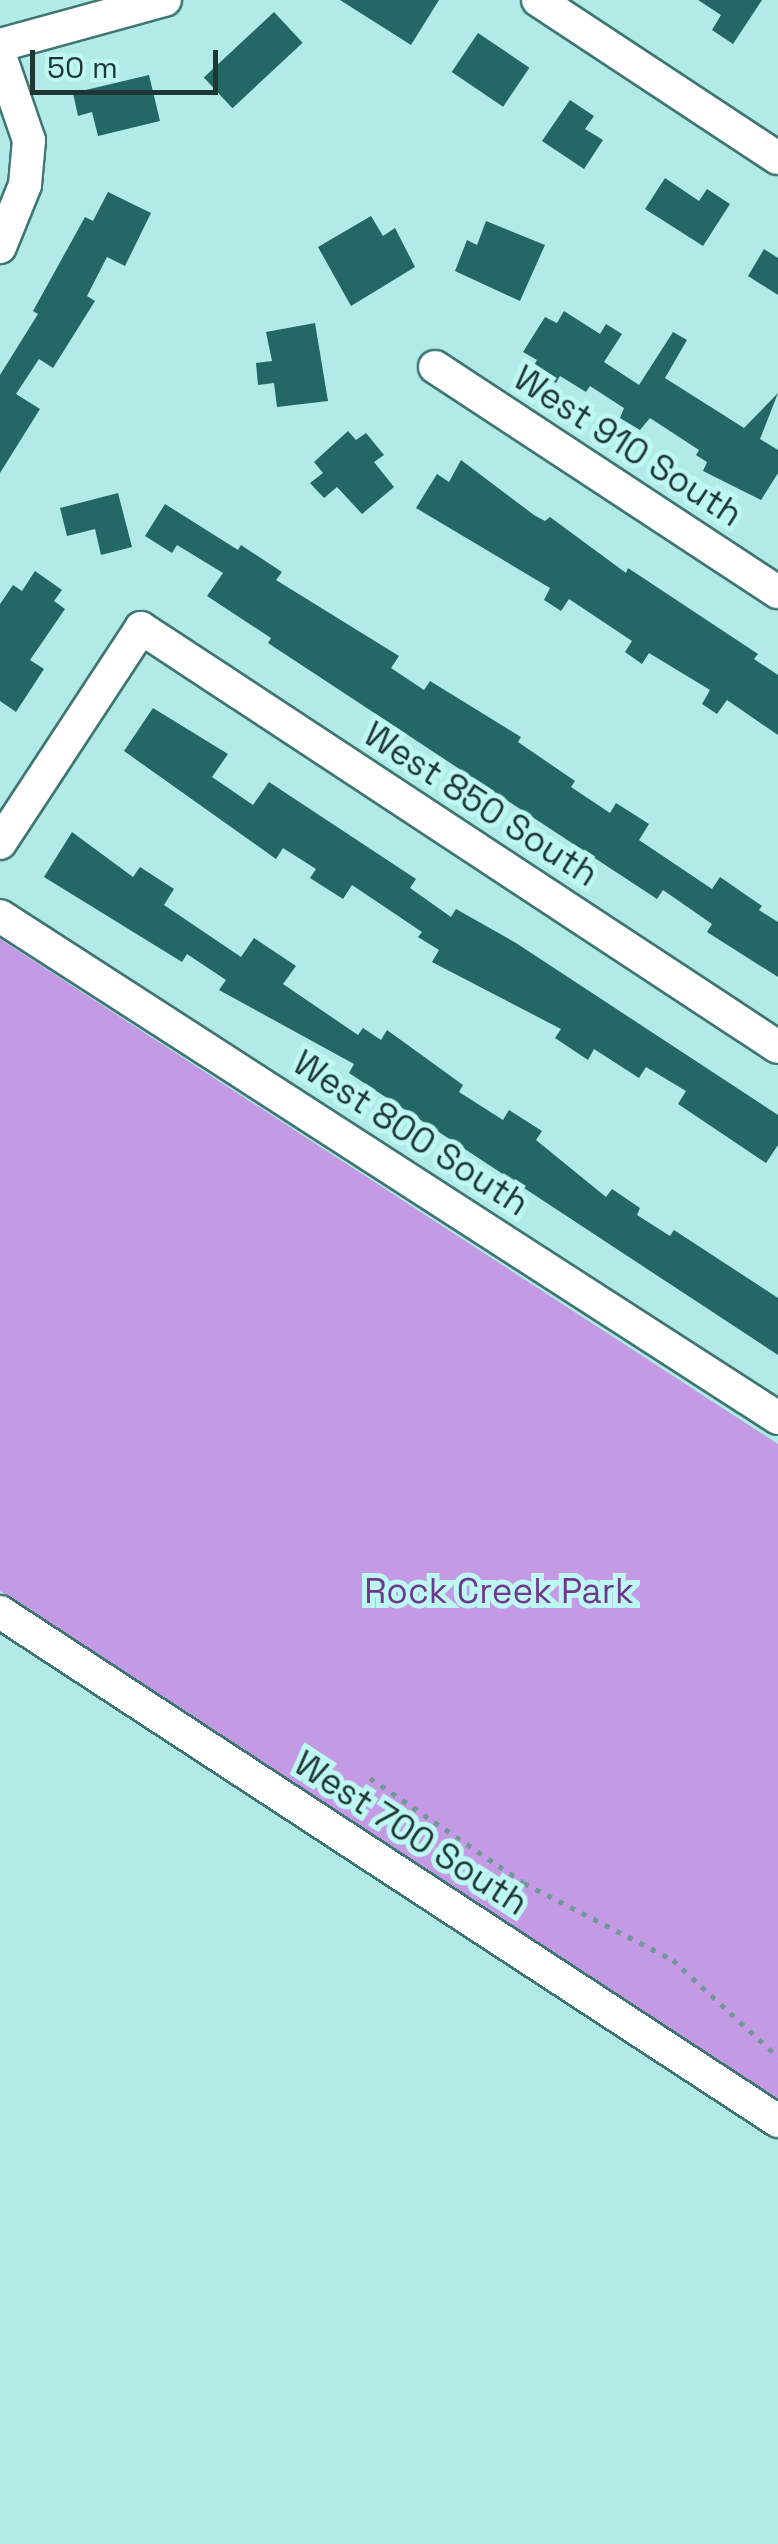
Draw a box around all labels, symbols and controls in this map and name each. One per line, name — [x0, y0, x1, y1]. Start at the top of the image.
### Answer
scale bar — [35, 30, 222, 92]
text: 50 m — [47, 48, 118, 87]
street label: West 910 South — [506, 357, 750, 535]
street label: West 850 South — [356, 713, 606, 895]
street label: West 800 South — [286, 1041, 536, 1225]
park label: Rock Creek Park — [364, 1570, 634, 1612]
street label: West 700 South — [287, 1742, 535, 1924]

